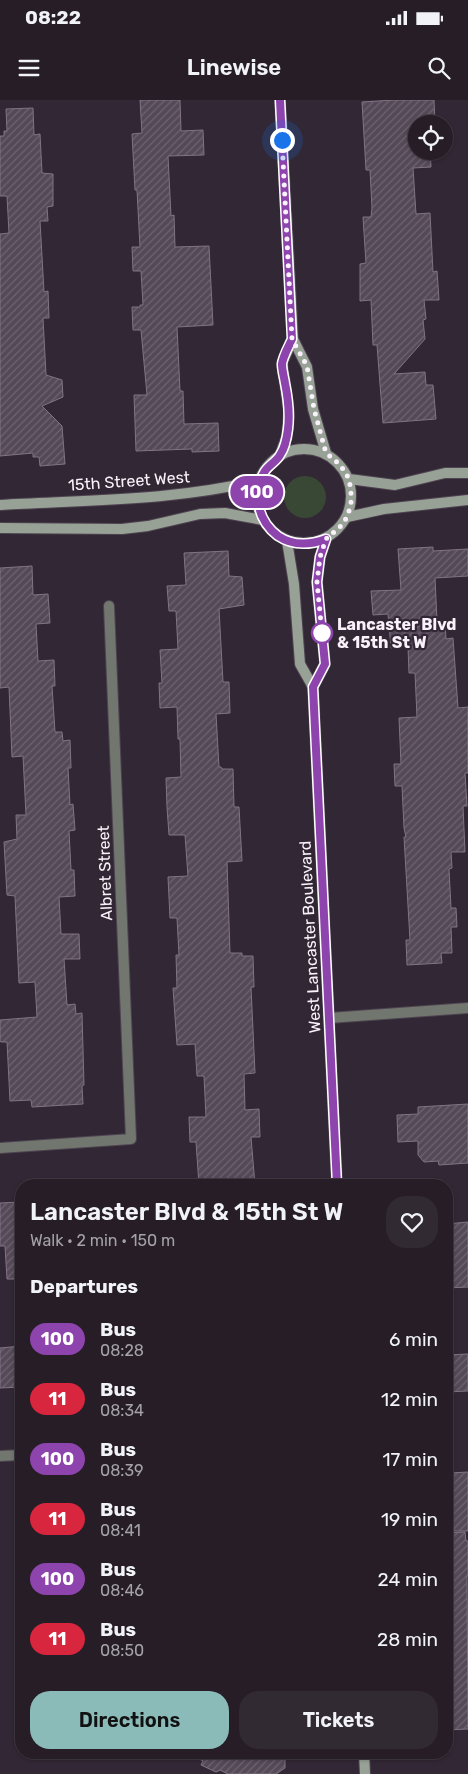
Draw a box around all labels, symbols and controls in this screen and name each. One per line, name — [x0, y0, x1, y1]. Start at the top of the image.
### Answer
text: 08:22 — [25, 6, 81, 29]
icon: menu — [15, 54, 43, 82]
text: Linewise — [187, 54, 281, 81]
icon: search — [425, 54, 453, 82]
map controls — [408, 115, 453, 160]
button: locate — [408, 115, 453, 160]
your location — [270, 128, 295, 153]
street label: 15th Street West — [67, 467, 191, 495]
line badge: 100 — [228, 476, 286, 508]
text: 100 — [240, 481, 274, 503]
place label: Lancaster Blvd & 15th St W — [337, 615, 456, 652]
marker: Lancaster Blvd & 15th St W — [311, 622, 333, 644]
street label: Albret Street — [94, 825, 116, 921]
street label: West Lancaster Boulevard — [295, 840, 325, 1034]
button: heart — [386, 1196, 438, 1248]
text: Lancaster Blvd & 15th St W — [30, 1198, 343, 1226]
text: Walk · 2 min · 150 m — [30, 1231, 175, 1250]
text: Departures — [30, 1275, 138, 1298]
text: Bus — [100, 1318, 136, 1341]
text: 100 — [41, 1328, 74, 1350]
text: 6 min — [389, 1328, 438, 1351]
text: 08:28 — [100, 1341, 144, 1360]
text: Bus — [100, 1378, 136, 1401]
text: 11 — [49, 1388, 66, 1410]
text: 12 min — [381, 1388, 438, 1411]
text: 08:34 — [100, 1401, 144, 1420]
text: Bus — [100, 1438, 136, 1461]
text: 100 — [41, 1448, 74, 1470]
text: 17 min — [382, 1448, 438, 1471]
text: 08:39 — [100, 1461, 144, 1480]
text: Bus — [100, 1498, 136, 1521]
text: 11 — [49, 1508, 66, 1530]
text: 19 min — [381, 1508, 438, 1531]
text: 08:41 — [100, 1521, 141, 1540]
text: Bus — [100, 1558, 136, 1581]
text: 100 — [41, 1568, 74, 1590]
text: 24 min — [378, 1568, 438, 1591]
text: 08:46 — [100, 1581, 144, 1600]
text: Bus — [100, 1618, 136, 1641]
text: 11 — [49, 1628, 66, 1650]
text: 28 min — [377, 1628, 438, 1651]
text: 08:50 — [100, 1641, 144, 1660]
button: Directions — [30, 1691, 229, 1749]
button: Tickets — [239, 1691, 438, 1749]

